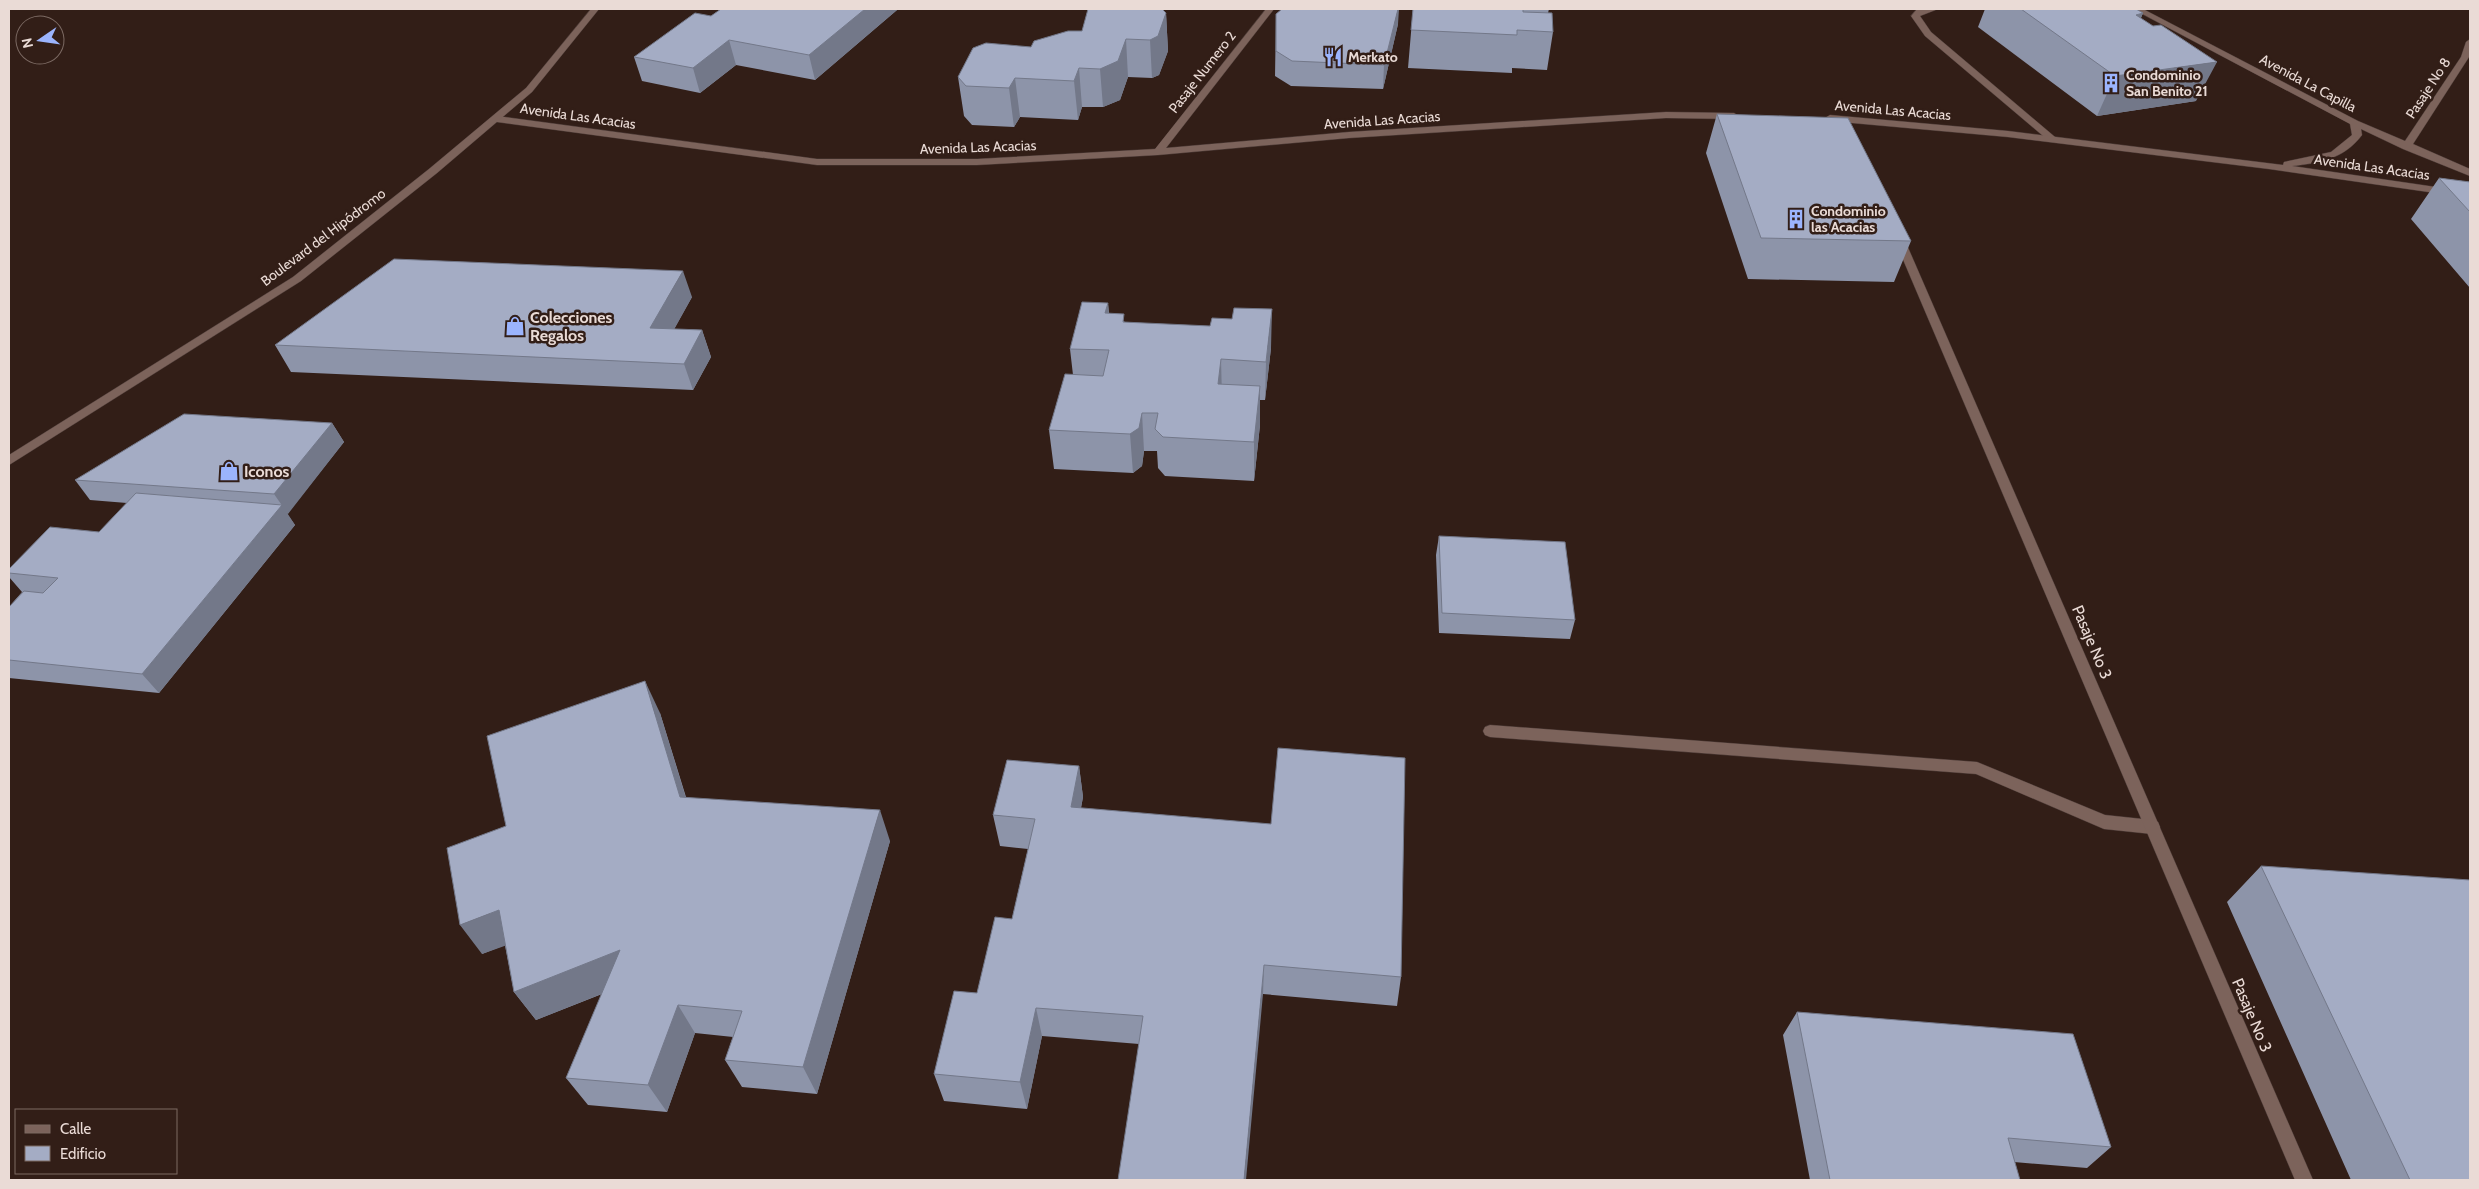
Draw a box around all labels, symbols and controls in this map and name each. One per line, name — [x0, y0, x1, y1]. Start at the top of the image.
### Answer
north arrow — [15, 15, 65, 65]
street label: Pasaje Numero 2 — [1164, 27, 1240, 117]
text: N — [17, 36, 37, 50]
restaurant icon: Merkato — [1322, 46, 1344, 68]
place label: Merkato — [1348, 48, 1398, 66]
street label: Avenida La Capilla — [2257, 50, 2360, 116]
street label: Pasaje No 8 — [2402, 54, 2454, 122]
place label: Condominio San Benito 21 — [2126, 66, 2208, 100]
building icon: Condominio San Benito 21 — [2100, 72, 2122, 94]
street label: Avenida Las Acacias — [1834, 96, 1952, 124]
street label: Avenida Las Acacias — [519, 99, 637, 133]
street label: Avenida Las Acacias — [1323, 107, 1441, 133]
street label: Avenida Las Acacias — [919, 136, 1037, 158]
street label: Avenida Las Acacias — [2313, 150, 2431, 184]
street label: Boulevard del Hipódromo — [257, 184, 389, 290]
place label: Condominio las Acacias — [1811, 202, 1886, 236]
building icon: Condominio las Acacias — [1785, 208, 1807, 230]
place label: Colecciones Regalos — [530, 308, 613, 345]
shop icon: Colecciones Regalos — [504, 315, 526, 337]
shop icon: Iconos — [218, 460, 240, 482]
place label: Iconos — [244, 462, 290, 481]
street label: Pasaje No 3 — [2068, 602, 2116, 682]
street label: Pasaje No 3 — [2228, 975, 2276, 1055]
legend — [15, 1109, 178, 1174]
text: Calle — [60, 1120, 91, 1138]
text: Edificio — [60, 1145, 106, 1163]

